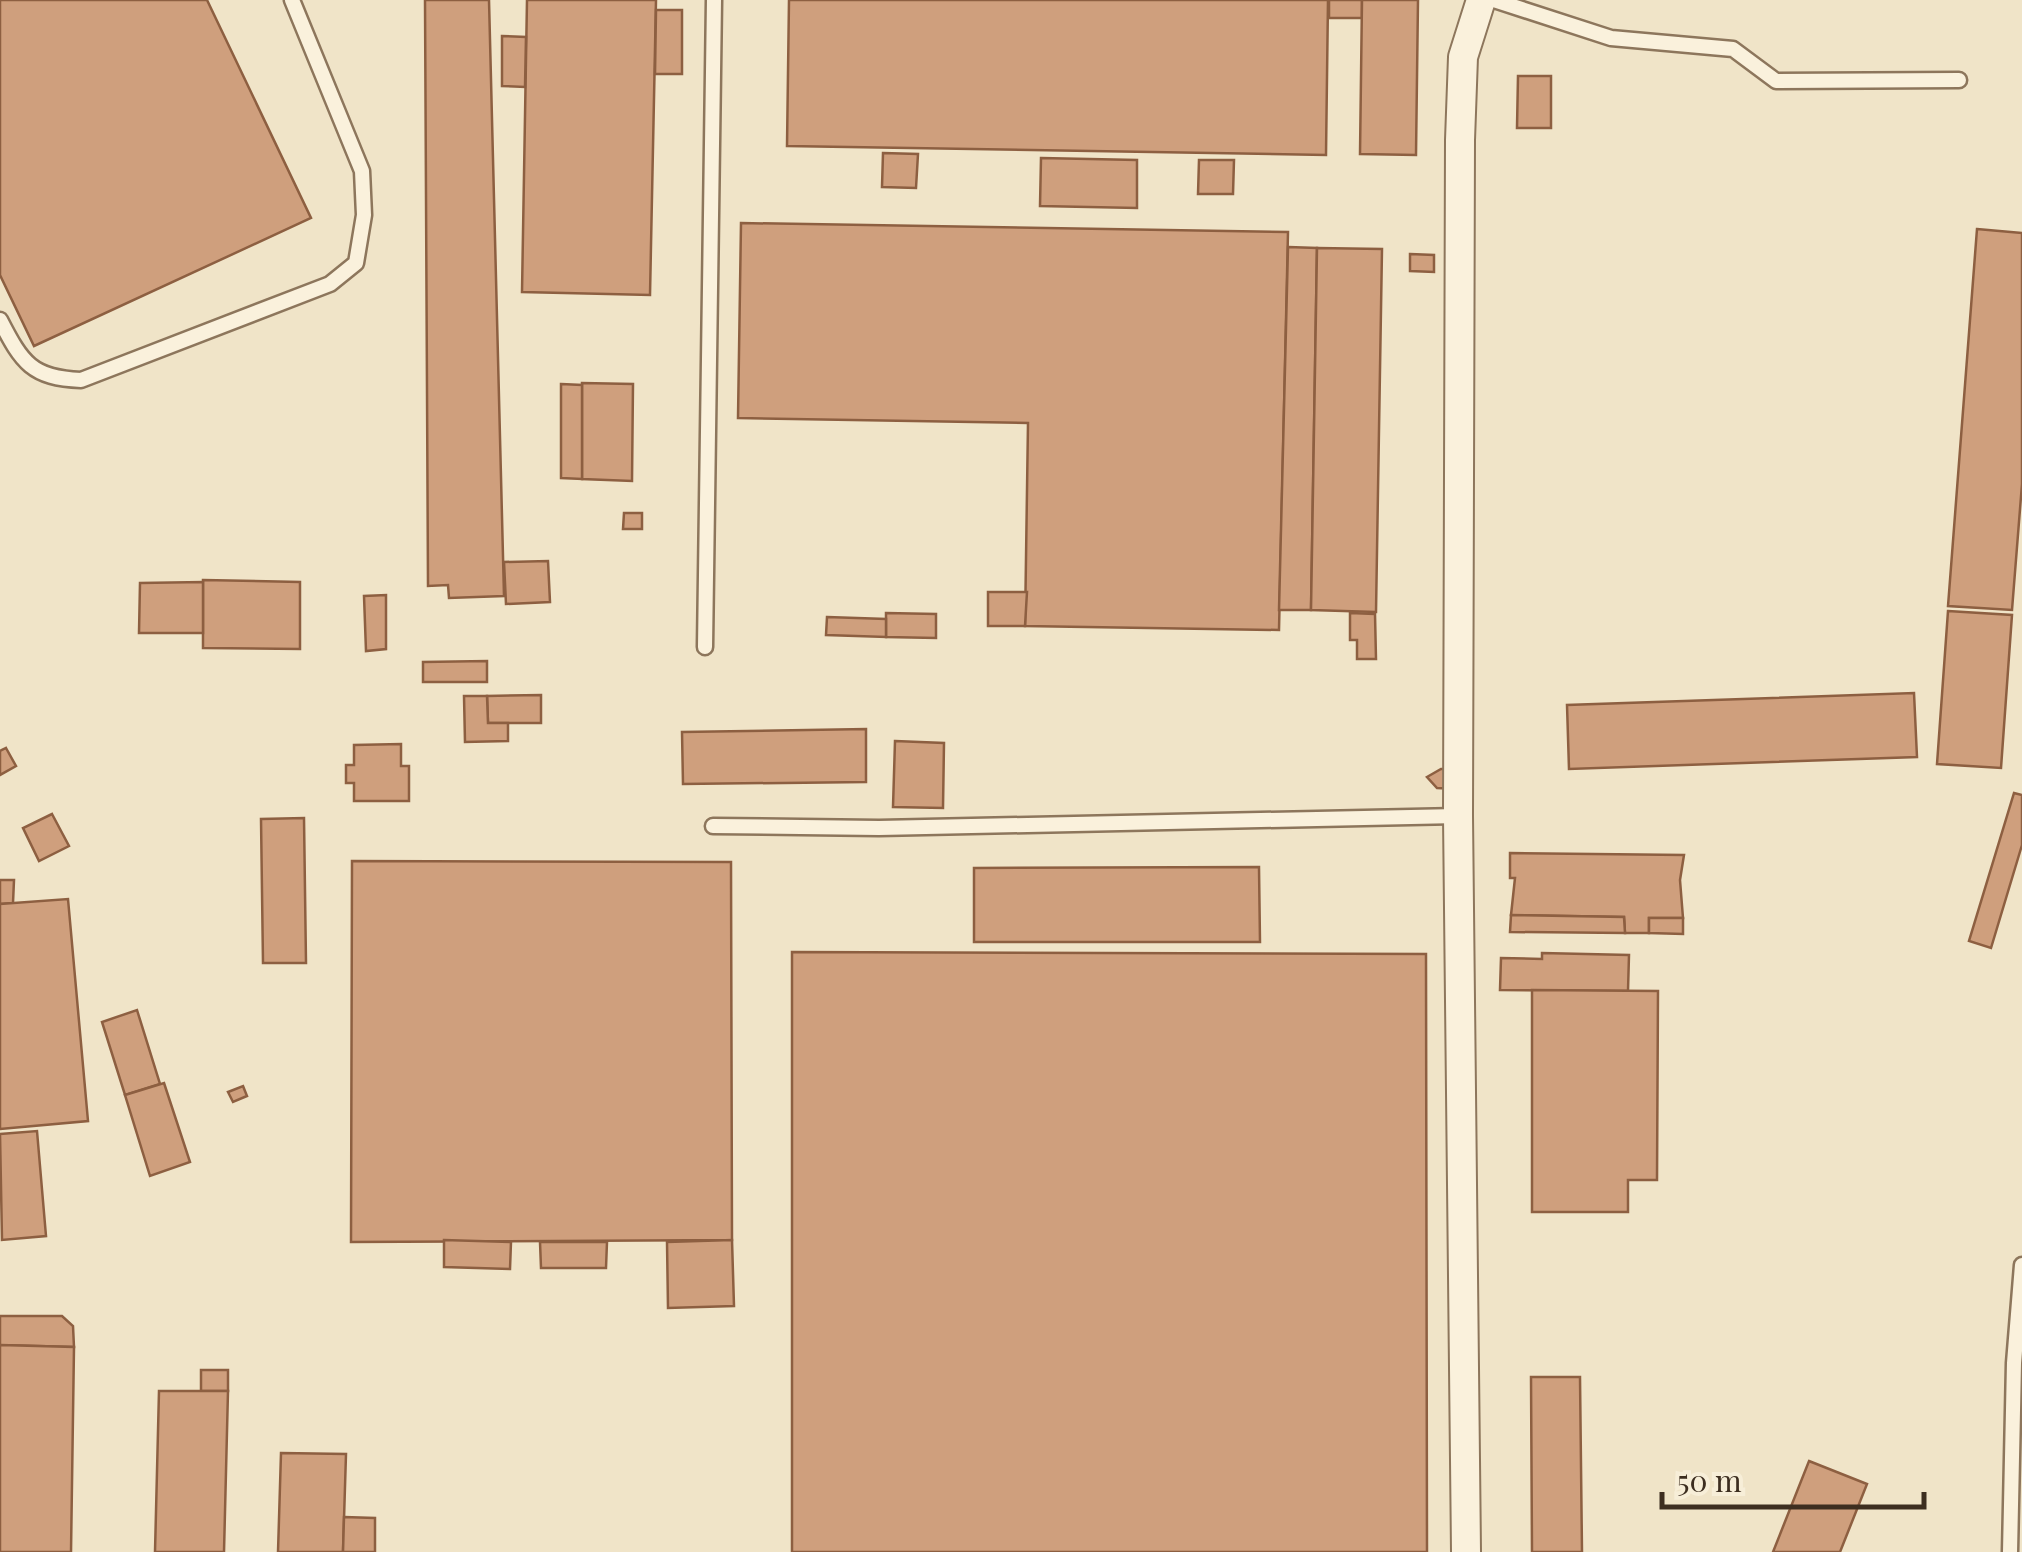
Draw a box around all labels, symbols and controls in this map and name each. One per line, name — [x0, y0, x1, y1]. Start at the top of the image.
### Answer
scale bar — [1662, 1447, 1924, 1509]
text: 50 m — [1677, 1460, 1742, 1500]

